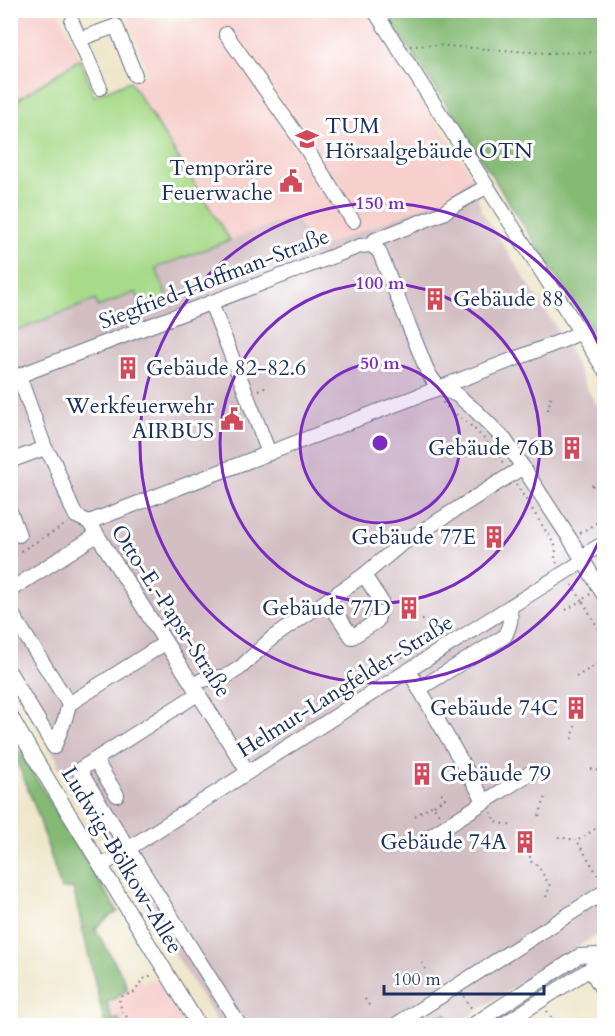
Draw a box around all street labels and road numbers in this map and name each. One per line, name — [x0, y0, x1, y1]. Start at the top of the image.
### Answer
street label: Siegfried-Hoffman-Straße — [95, 221, 333, 337]
street label: Otto-E.-Papst-Straße — [104, 519, 238, 703]
street label: Helmut-Langfelder-Straße — [231, 607, 459, 765]
street label: Ludwig-Bölkow-Allee — [54, 761, 190, 959]

